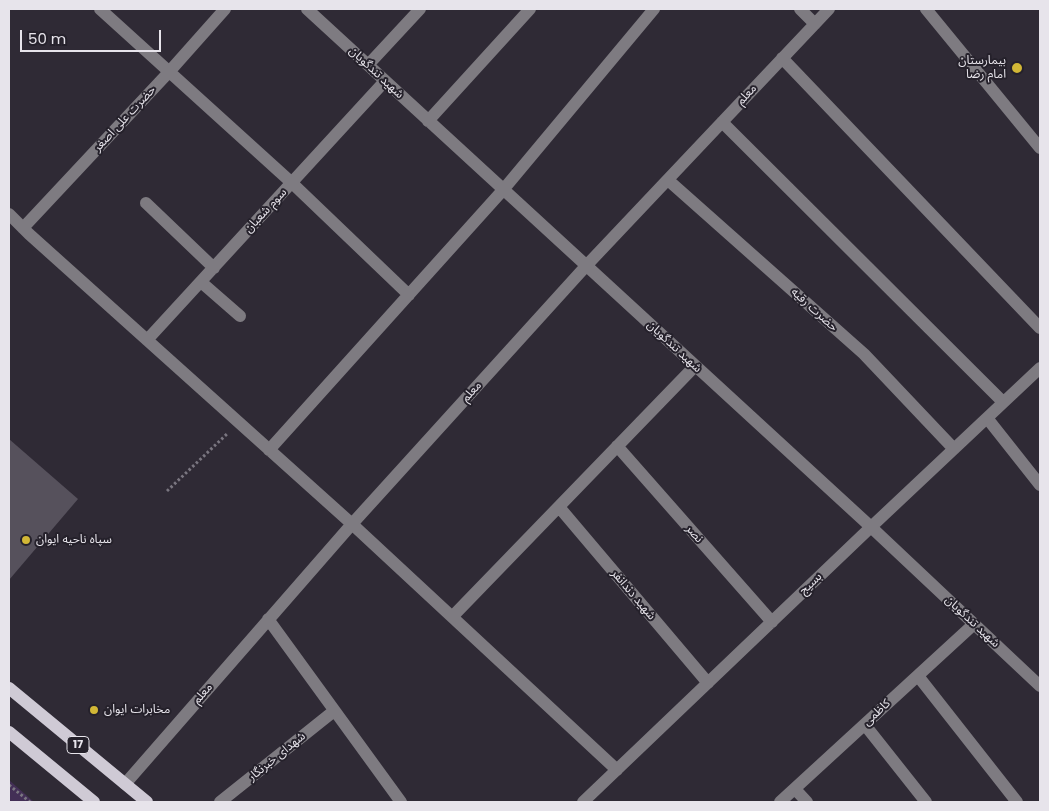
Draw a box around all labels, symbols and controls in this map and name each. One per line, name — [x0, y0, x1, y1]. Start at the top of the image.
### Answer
scale bar — [22, 20, 164, 52]
text: 50 m — [28, 28, 66, 49]
street label: شهید تندگویان — [346, 44, 406, 102]
place label: بیمارستان امام رضا — [958, 54, 1006, 82]
marker: بیمارستان امام رضا — [1010, 61, 1024, 75]
street label: معلم — [734, 82, 760, 108]
street label: حضرت علی اصغر — [91, 83, 159, 155]
street label: سوم شعبان — [242, 186, 290, 236]
street label: حضرت رقیه — [788, 285, 840, 335]
street label: شهید تندگویان — [644, 318, 704, 376]
street label: معلم — [459, 379, 485, 405]
street label: نصر — [682, 522, 706, 546]
place label: سپاه ناحیه ایوان — [36, 533, 112, 547]
marker: سپاه ناحیه ایوان — [20, 534, 32, 546]
street label: شهید دندانفر — [608, 567, 658, 623]
street label: بسیج — [797, 570, 825, 598]
street label: شهید تندگویان — [942, 593, 1002, 651]
street label: معلم — [190, 681, 216, 707]
street label: کاظمی — [860, 697, 894, 729]
place label: مخابرات ایوان — [104, 703, 170, 717]
marker: مخابرات ایوان — [88, 704, 100, 716]
street label: شهدای خبرنگار — [245, 729, 309, 785]
road number: 17 — [67, 736, 89, 754]

